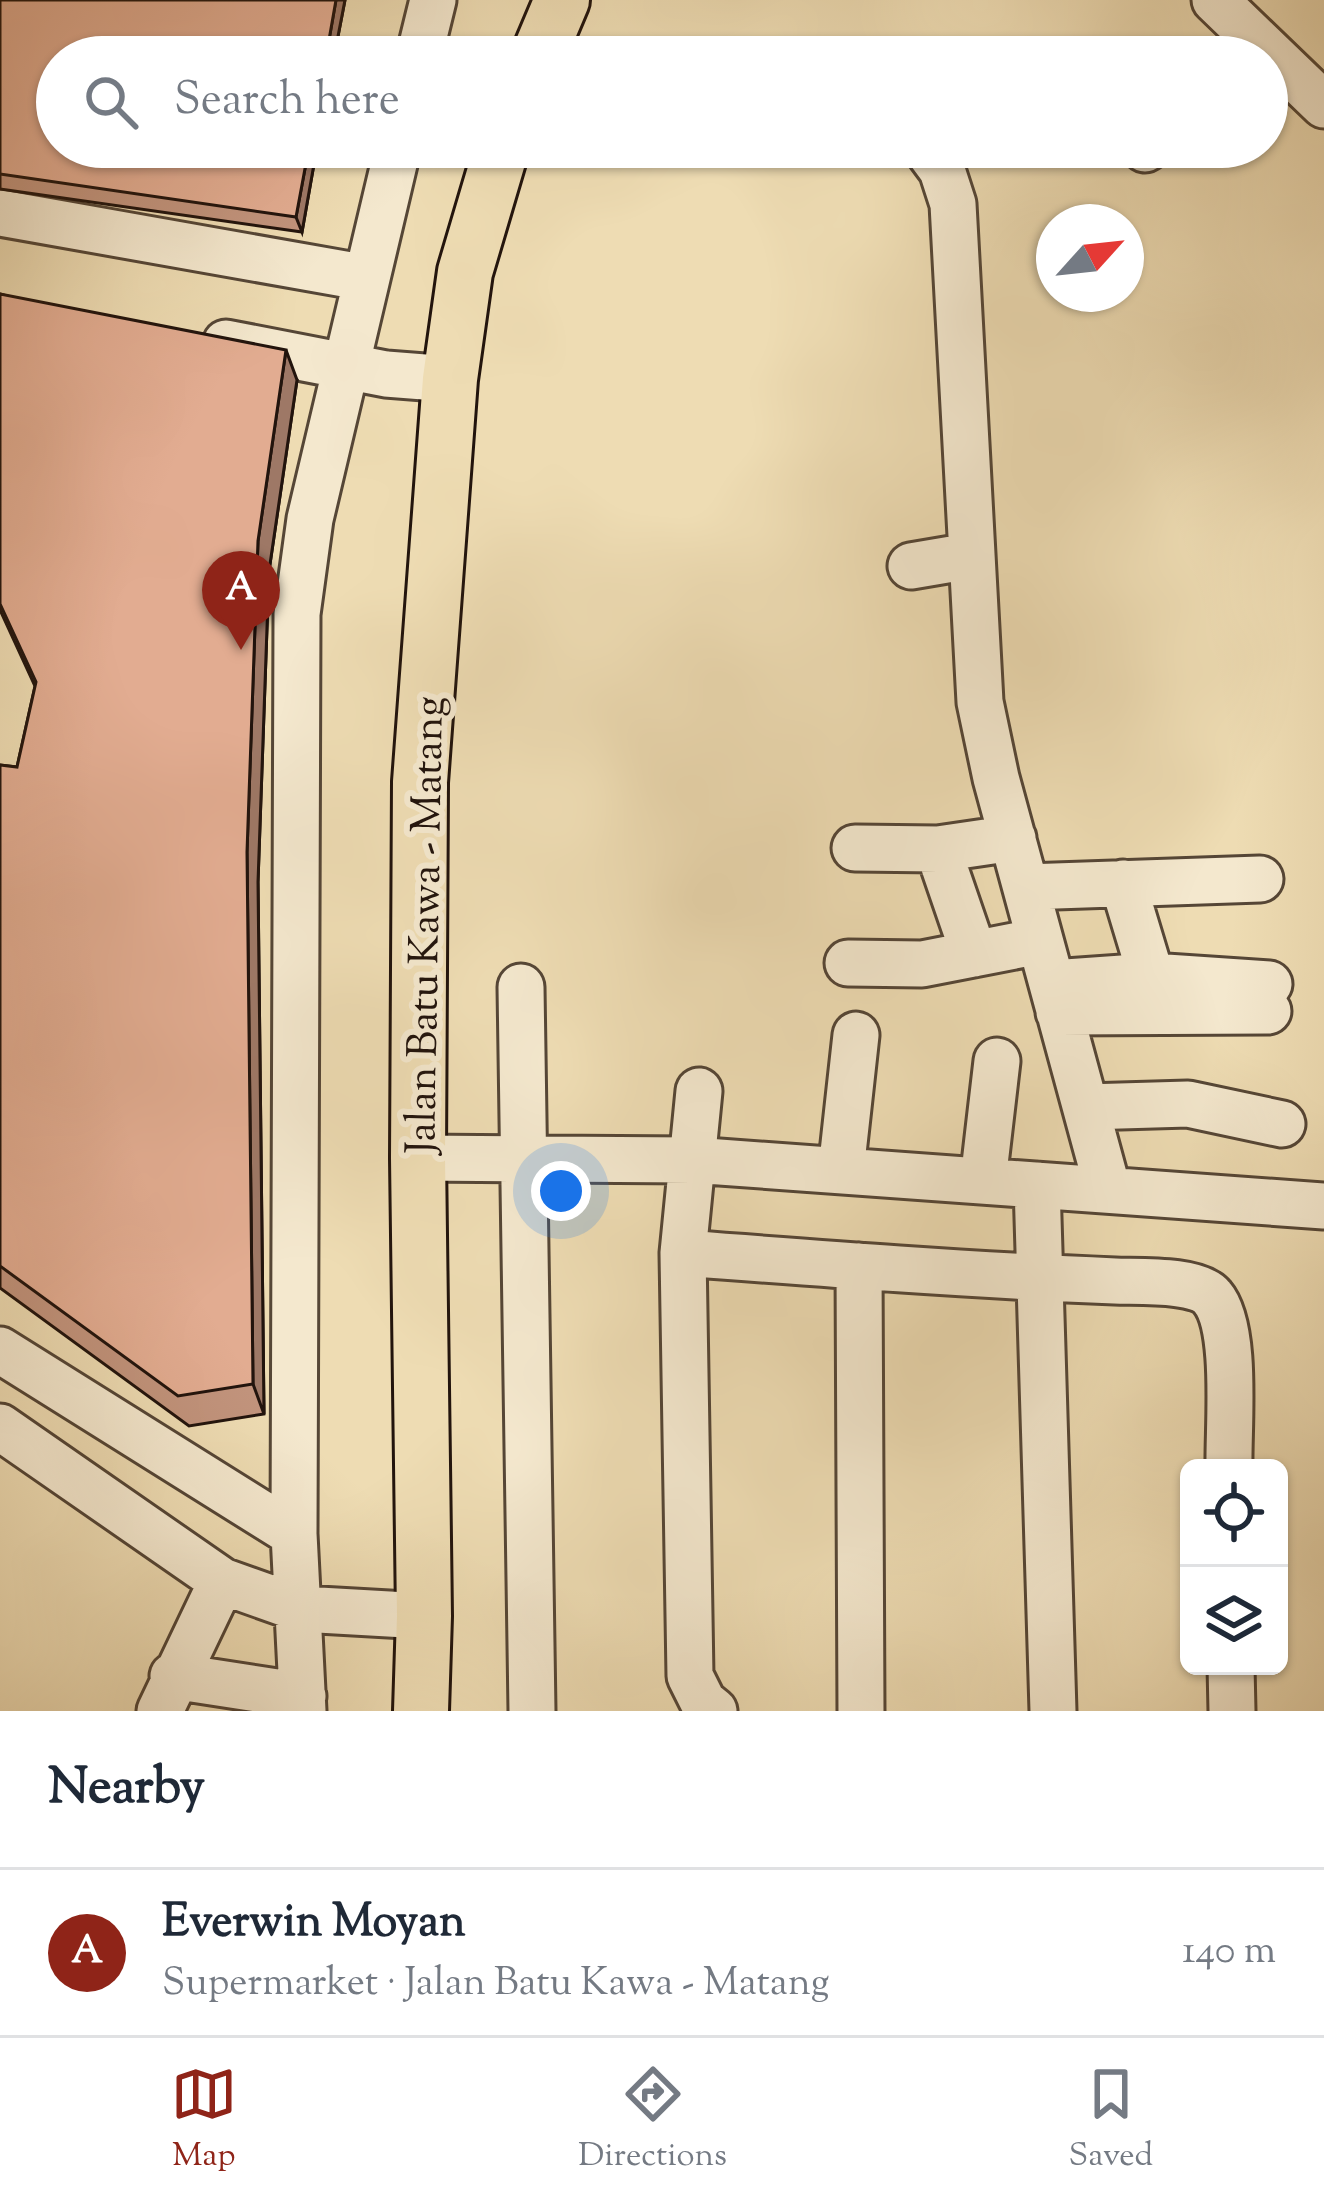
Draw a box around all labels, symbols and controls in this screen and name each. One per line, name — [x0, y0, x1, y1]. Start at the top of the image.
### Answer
search box — [36, 36, 1288, 168]
icon: search — [78, 69, 144, 135]
text: Search here — [174, 70, 400, 135]
north arrow — [1036, 204, 1144, 312]
pin: A — [202, 551, 280, 650]
street label: Jalan Batu Kawa - Matang — [394, 696, 462, 1156]
your location — [531, 1161, 591, 1221]
map controls — [1180, 1459, 1288, 1675]
button: locate — [1180, 1459, 1288, 1567]
button: layers — [1180, 1567, 1288, 1675]
text: Nearby — [48, 1753, 205, 1826]
text: Everwin Moyan — [162, 1892, 466, 1957]
text: A — [71, 1925, 103, 1981]
text: 140 m — [1182, 1925, 1276, 1981]
text: Supermarket · Jalan Batu Kawa - Matang — [162, 1957, 829, 2013]
tab: Map — [171, 2061, 237, 2181]
tab: Directions — [578, 2061, 727, 2181]
tab: Saved — [1069, 2061, 1153, 2181]

